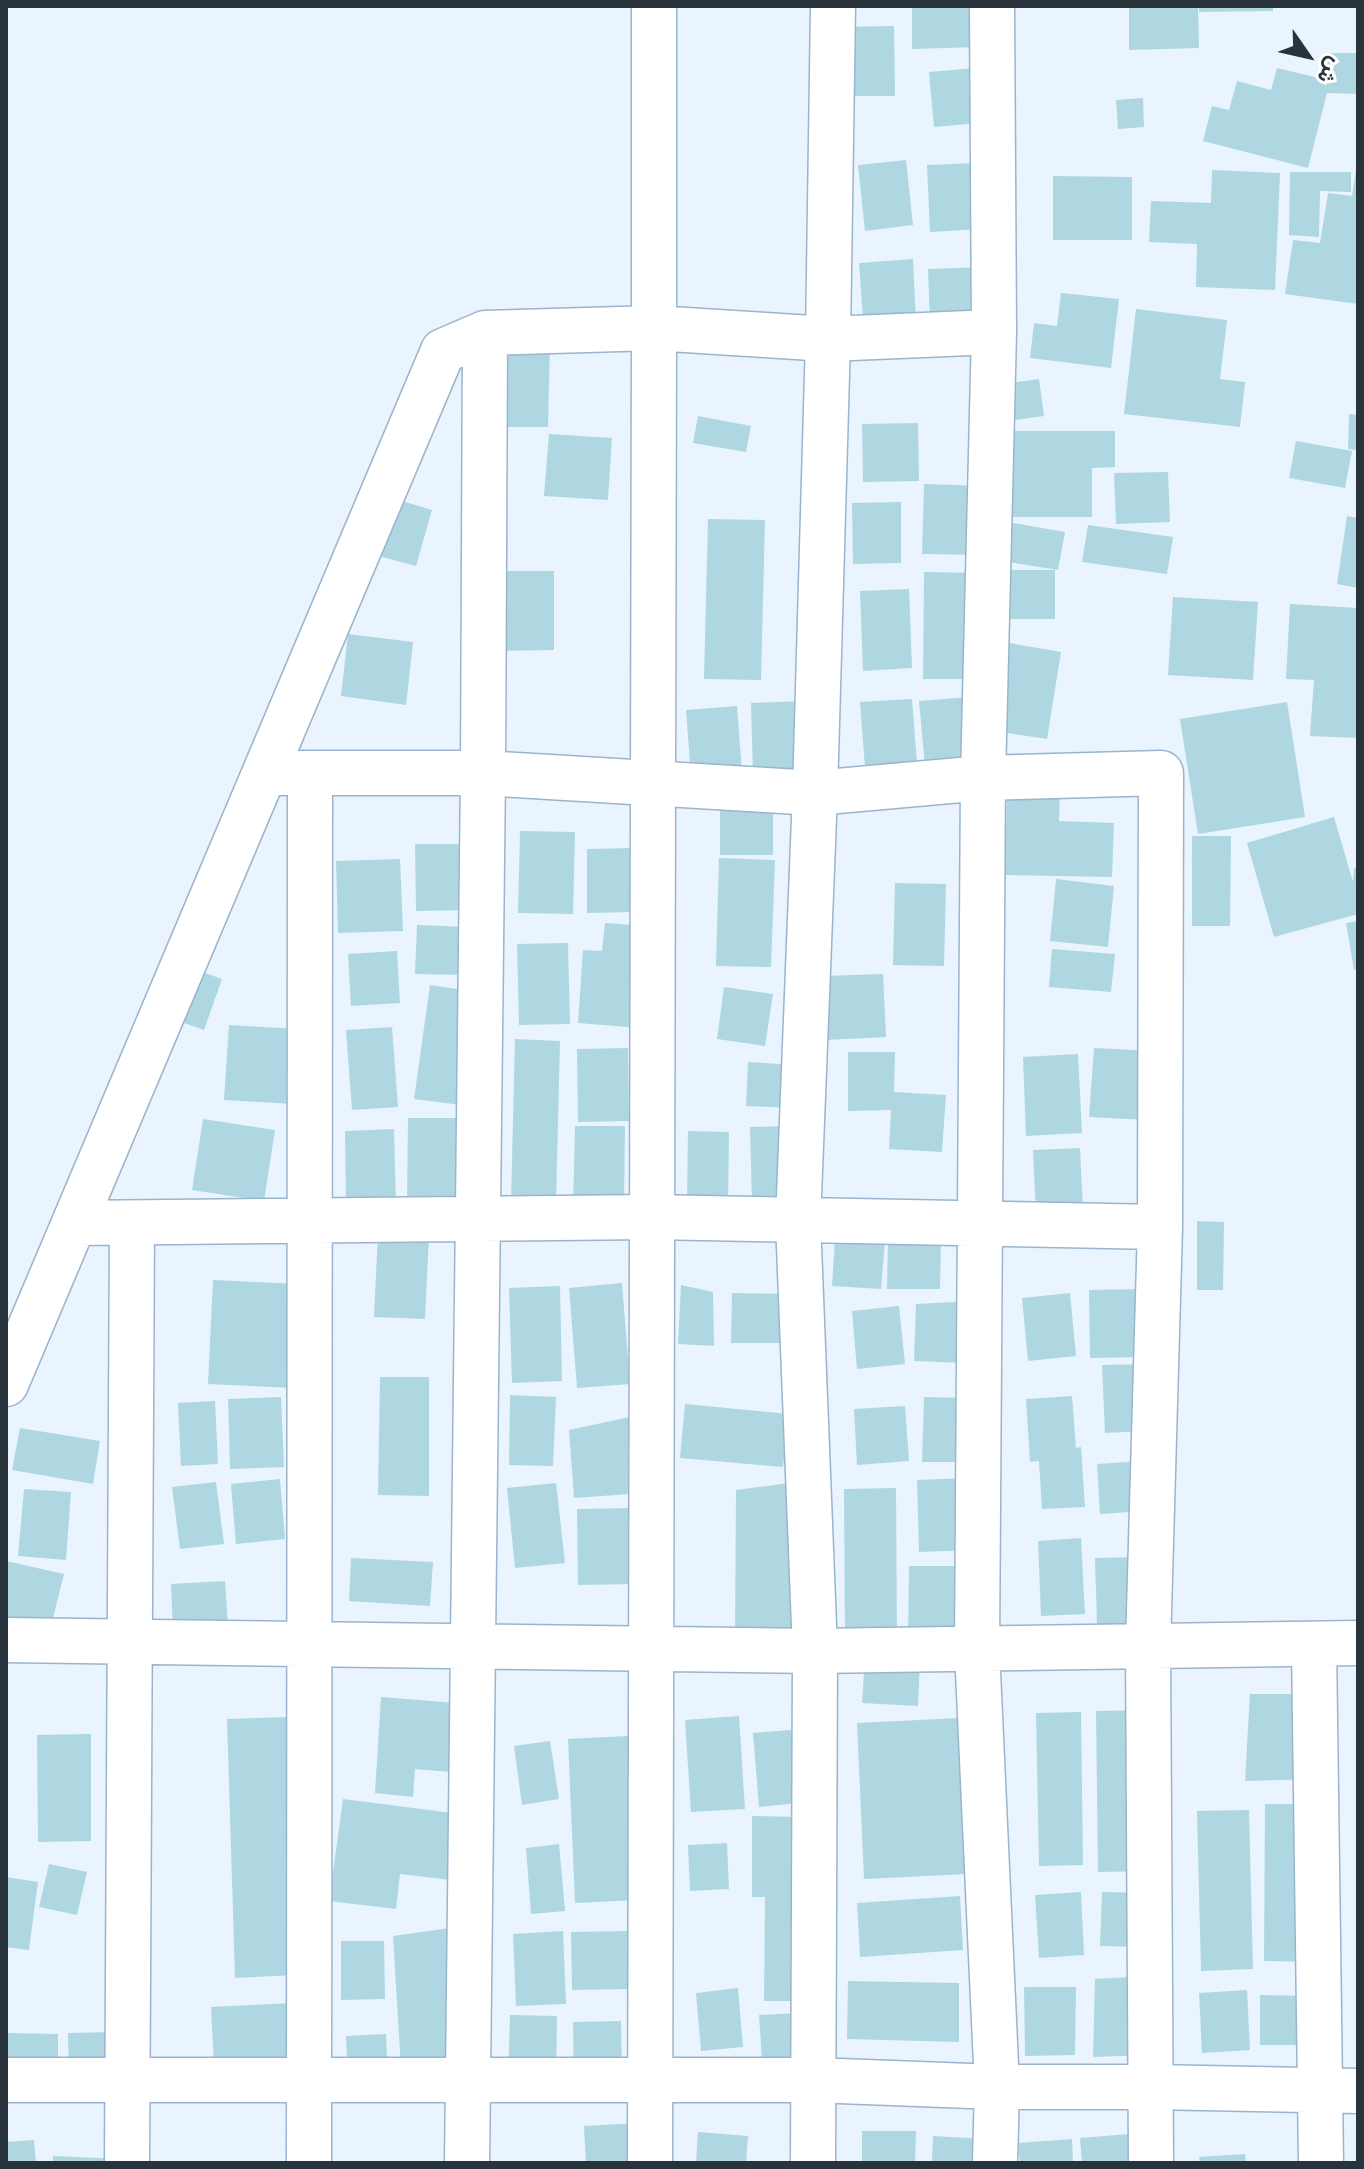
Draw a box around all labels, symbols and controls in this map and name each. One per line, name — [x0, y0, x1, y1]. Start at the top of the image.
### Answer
north arrow — [1268, 16, 1348, 96]
text: ش — [1310, 51, 1347, 88]

